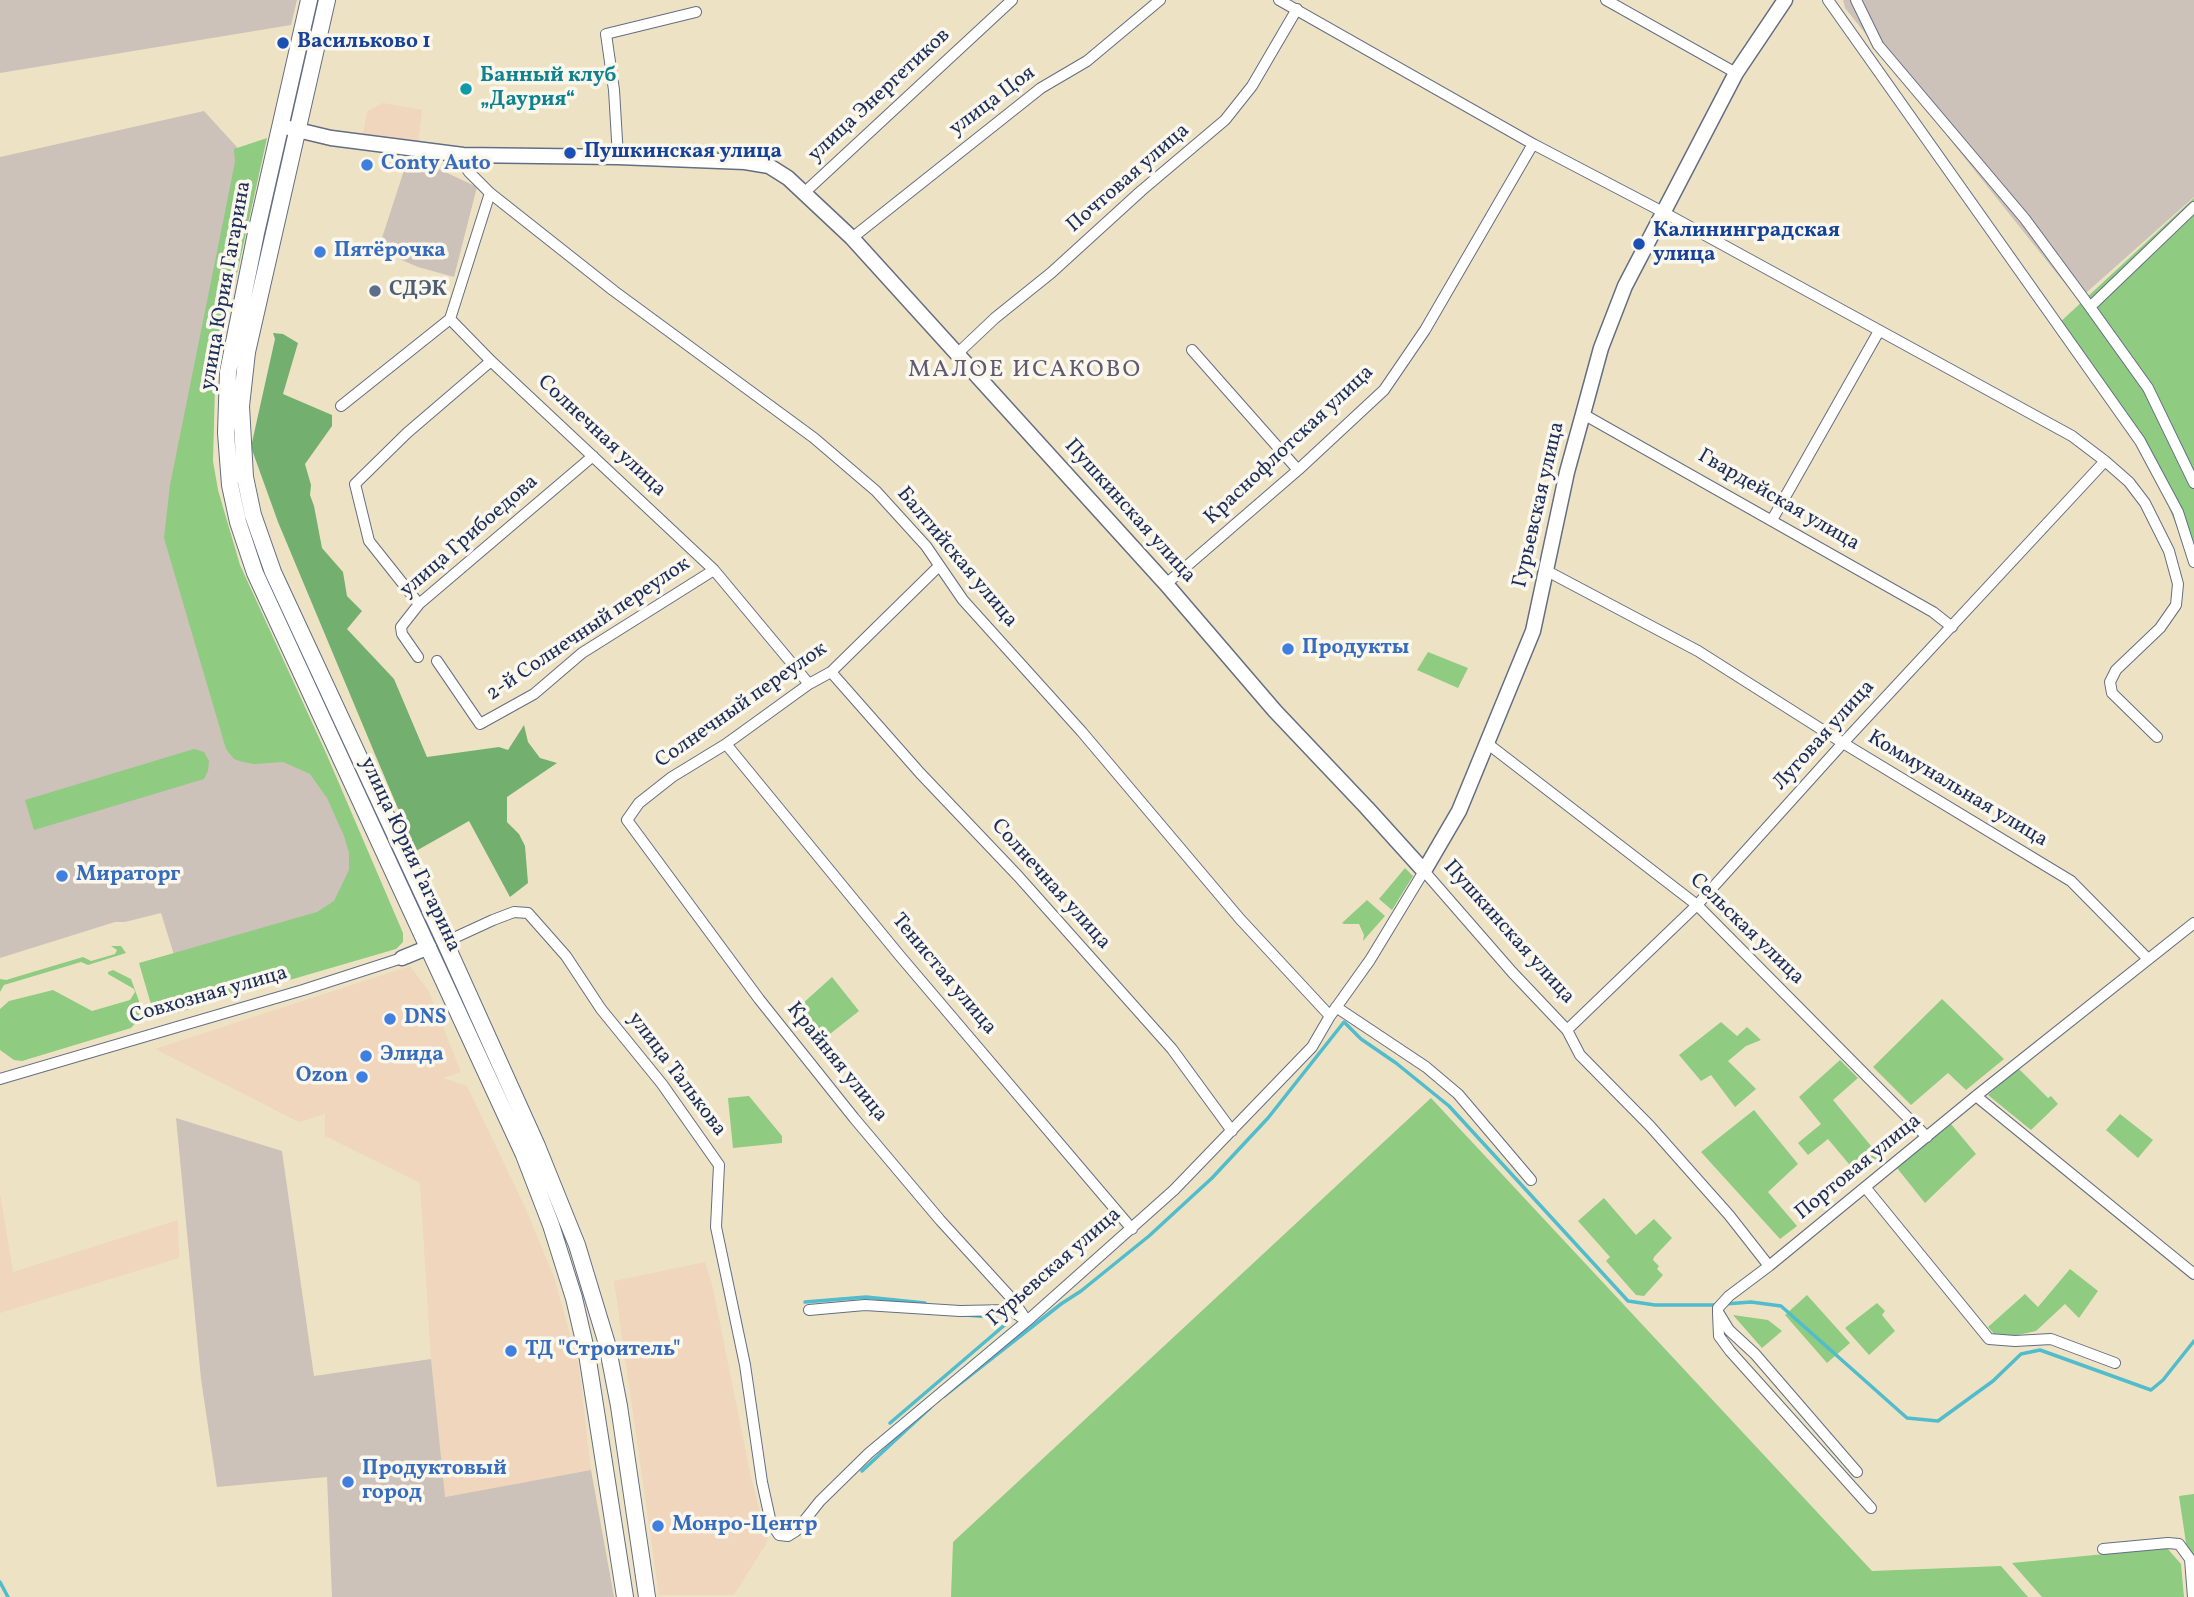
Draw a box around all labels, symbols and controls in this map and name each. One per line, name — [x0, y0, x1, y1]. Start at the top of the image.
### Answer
street label: улица Энергетиков — [804, 24, 956, 168]
place label: Васильково 1 — [297, 30, 431, 56]
marker: Васильково 1 — [275, 35, 291, 51]
street label: улица Цоя — [945, 61, 1041, 143]
place label: Банный клуб „Даурия“ — [480, 64, 616, 114]
marker: Банный клуб „Даурия“ — [458, 81, 474, 97]
street label: Почтовая улица — [1062, 119, 1196, 239]
place label: Пушкинская улица — [584, 140, 782, 166]
marker: Пушкинская улица — [562, 145, 578, 161]
place label: Conty Auto — [381, 152, 491, 178]
marker: Conty Auto — [359, 157, 375, 173]
street label: улица Юрия Гагарина — [196, 179, 258, 393]
place label: Калининградская улица — [1653, 219, 1840, 269]
marker: Калининградская улица — [1631, 236, 1647, 252]
place label: Пятёрочка — [334, 239, 446, 265]
marker: Пятёрочка — [312, 244, 328, 260]
place label: СДЭК — [389, 278, 447, 304]
marker: СДЭК — [367, 283, 383, 299]
district label: МАЛОЕ ИСАКОВО — [910, 358, 1140, 386]
street label: Краснофлотская улица — [1200, 361, 1380, 531]
street label: Солнечная улица — [531, 371, 671, 503]
street label: Гурьевская улица — [1509, 420, 1571, 590]
street label: Пушкинская улица — [1058, 435, 1200, 589]
street label: Гвардейская улица — [1693, 444, 1863, 558]
street label: улица Грибоедова — [396, 470, 544, 604]
street label: Балтийская улица — [890, 483, 1022, 633]
street label: 2-й Солнечный переулок — [482, 552, 696, 708]
place label: Продукты — [1302, 636, 1409, 662]
street label: Солнечный переулок — [651, 637, 833, 775]
marker: Продукты — [1280, 641, 1296, 657]
street label: Луговая улица — [1769, 676, 1881, 796]
street label: Коммунальная улица — [1862, 726, 2052, 854]
street label: улица Юрия Гагарина — [353, 754, 465, 956]
street label: Солнечная улица — [985, 814, 1115, 956]
street label: Пушкинская улица — [1437, 856, 1579, 1010]
place label: Мираторг — [76, 863, 180, 889]
marker: Мираторг — [54, 868, 70, 884]
street label: Сельская улица — [1683, 869, 1809, 991]
street label: Тенистая улица — [885, 909, 1001, 1041]
street label: Совхозная улица — [127, 961, 291, 1031]
street label: Крайняя улица — [780, 998, 892, 1128]
place label: DNS — [404, 1006, 446, 1032]
street label: улица Талькова — [621, 1008, 731, 1142]
marker: DNS — [382, 1011, 398, 1027]
place label: Элида — [380, 1043, 444, 1069]
marker: Элида — [358, 1048, 374, 1064]
place label: Ozon — [296, 1064, 348, 1090]
marker: Ozon — [354, 1069, 370, 1085]
street label: Портовая улица — [1791, 1109, 1927, 1227]
street label: Гурьевская улица — [983, 1203, 1127, 1333]
place label: ТД "Строитель" — [525, 1338, 681, 1364]
marker: ТД "Строитель" — [503, 1343, 519, 1359]
place label: Продуктовый город — [362, 1457, 507, 1507]
marker: Продуктовый город — [340, 1474, 356, 1490]
place label: Монро-Центр — [672, 1513, 817, 1539]
marker: Монро-Центр — [650, 1518, 666, 1534]

